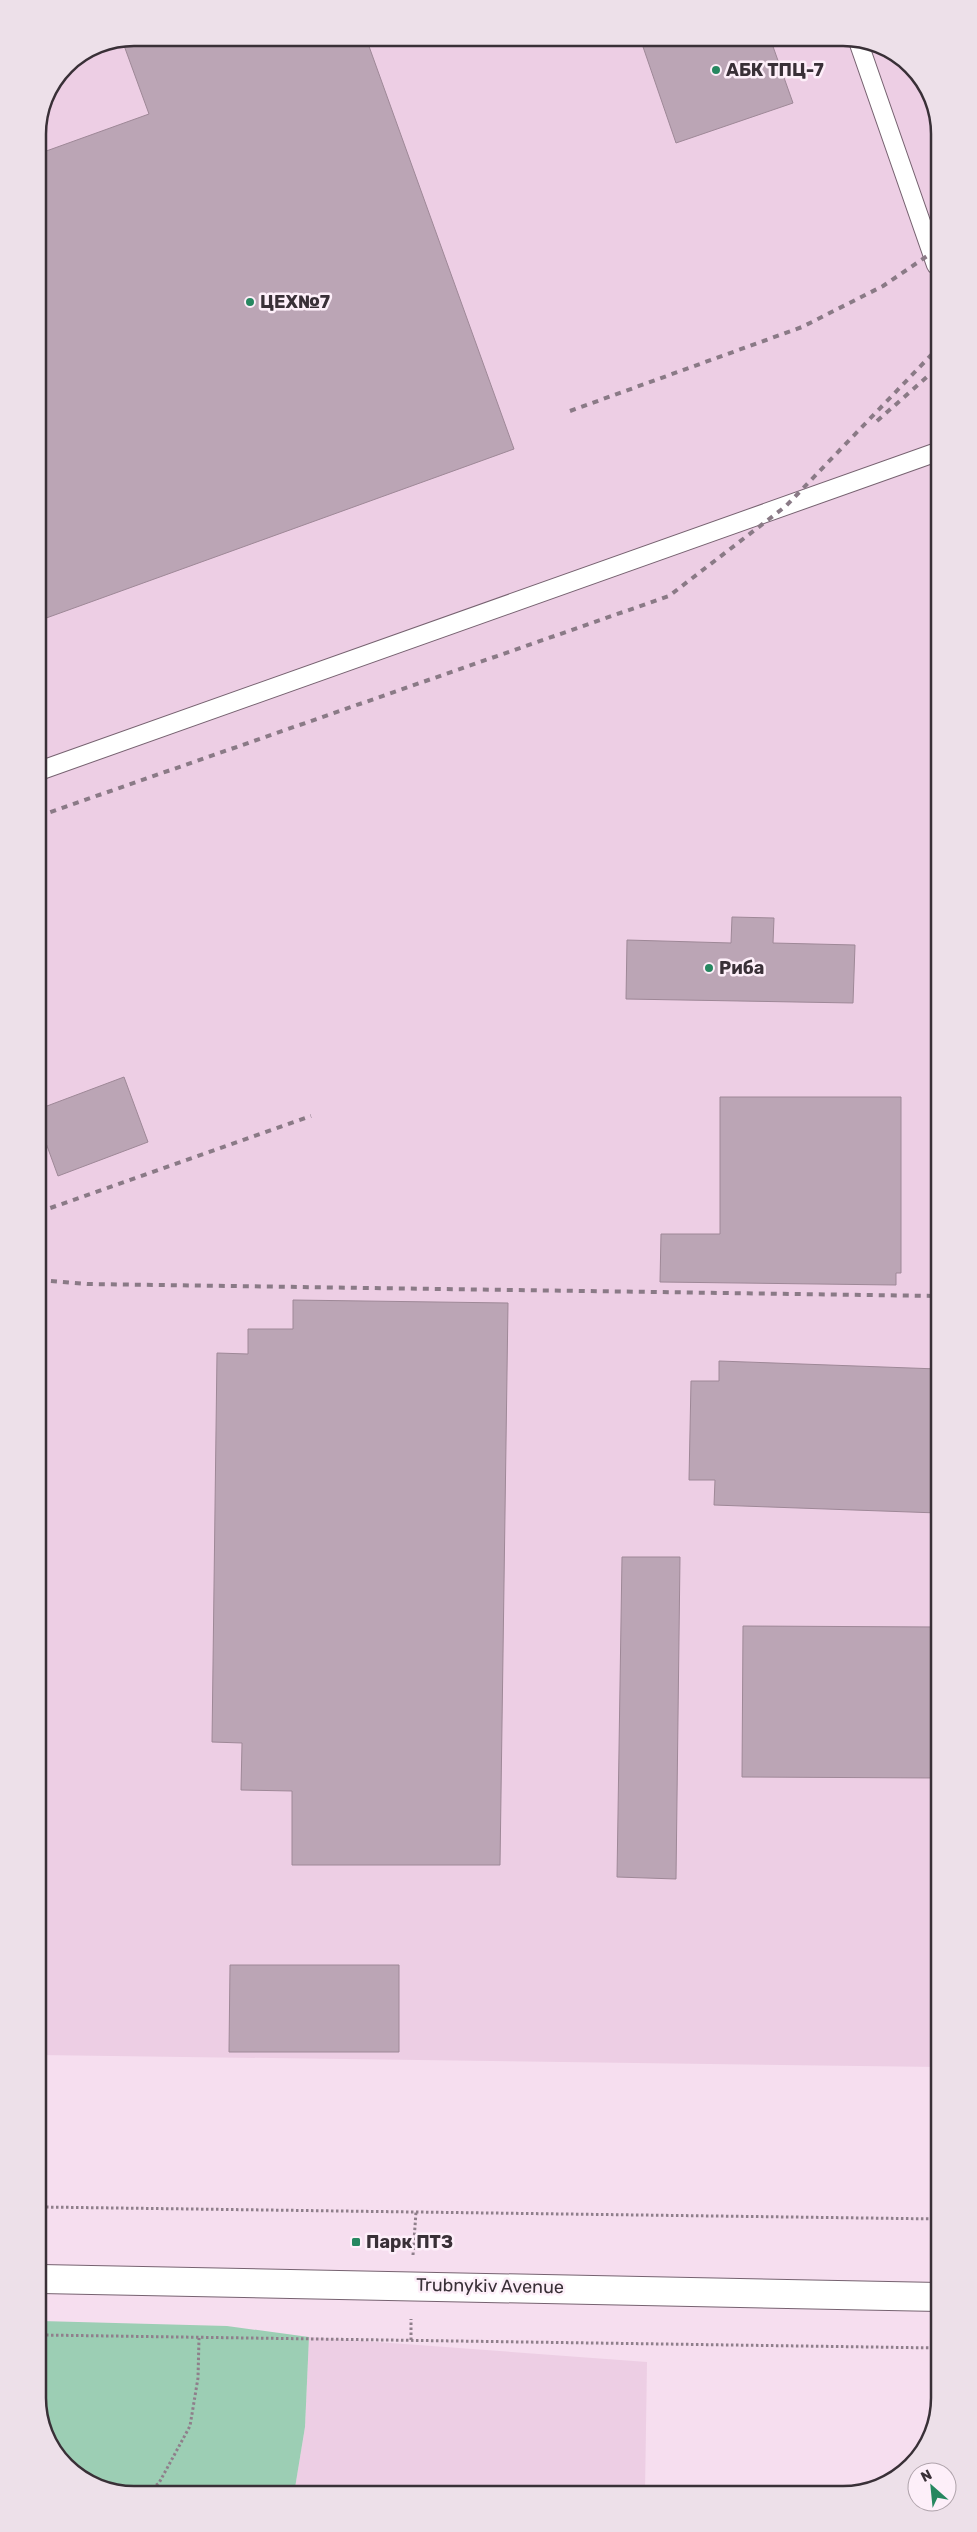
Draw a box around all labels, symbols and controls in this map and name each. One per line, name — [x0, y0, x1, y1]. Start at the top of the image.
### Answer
place label: АБК ТПЦ-7 — [726, 59, 824, 81]
marker: АБК ТПЦ-7 — [710, 64, 722, 76]
place label: ЦЕХ№7 — [260, 291, 330, 313]
marker: ЦЕХ№7 — [244, 296, 256, 308]
place label: Риба — [719, 957, 764, 979]
marker: Риба — [703, 962, 715, 974]
place label: Парк ПТЗ — [366, 2231, 453, 2253]
marker: Парк ПТЗ — [350, 2236, 362, 2248]
street label: Trubnykiv Avenue — [416, 2274, 564, 2298]
north arrow — [907, 2462, 957, 2512]
text: N — [918, 2466, 935, 2486]

